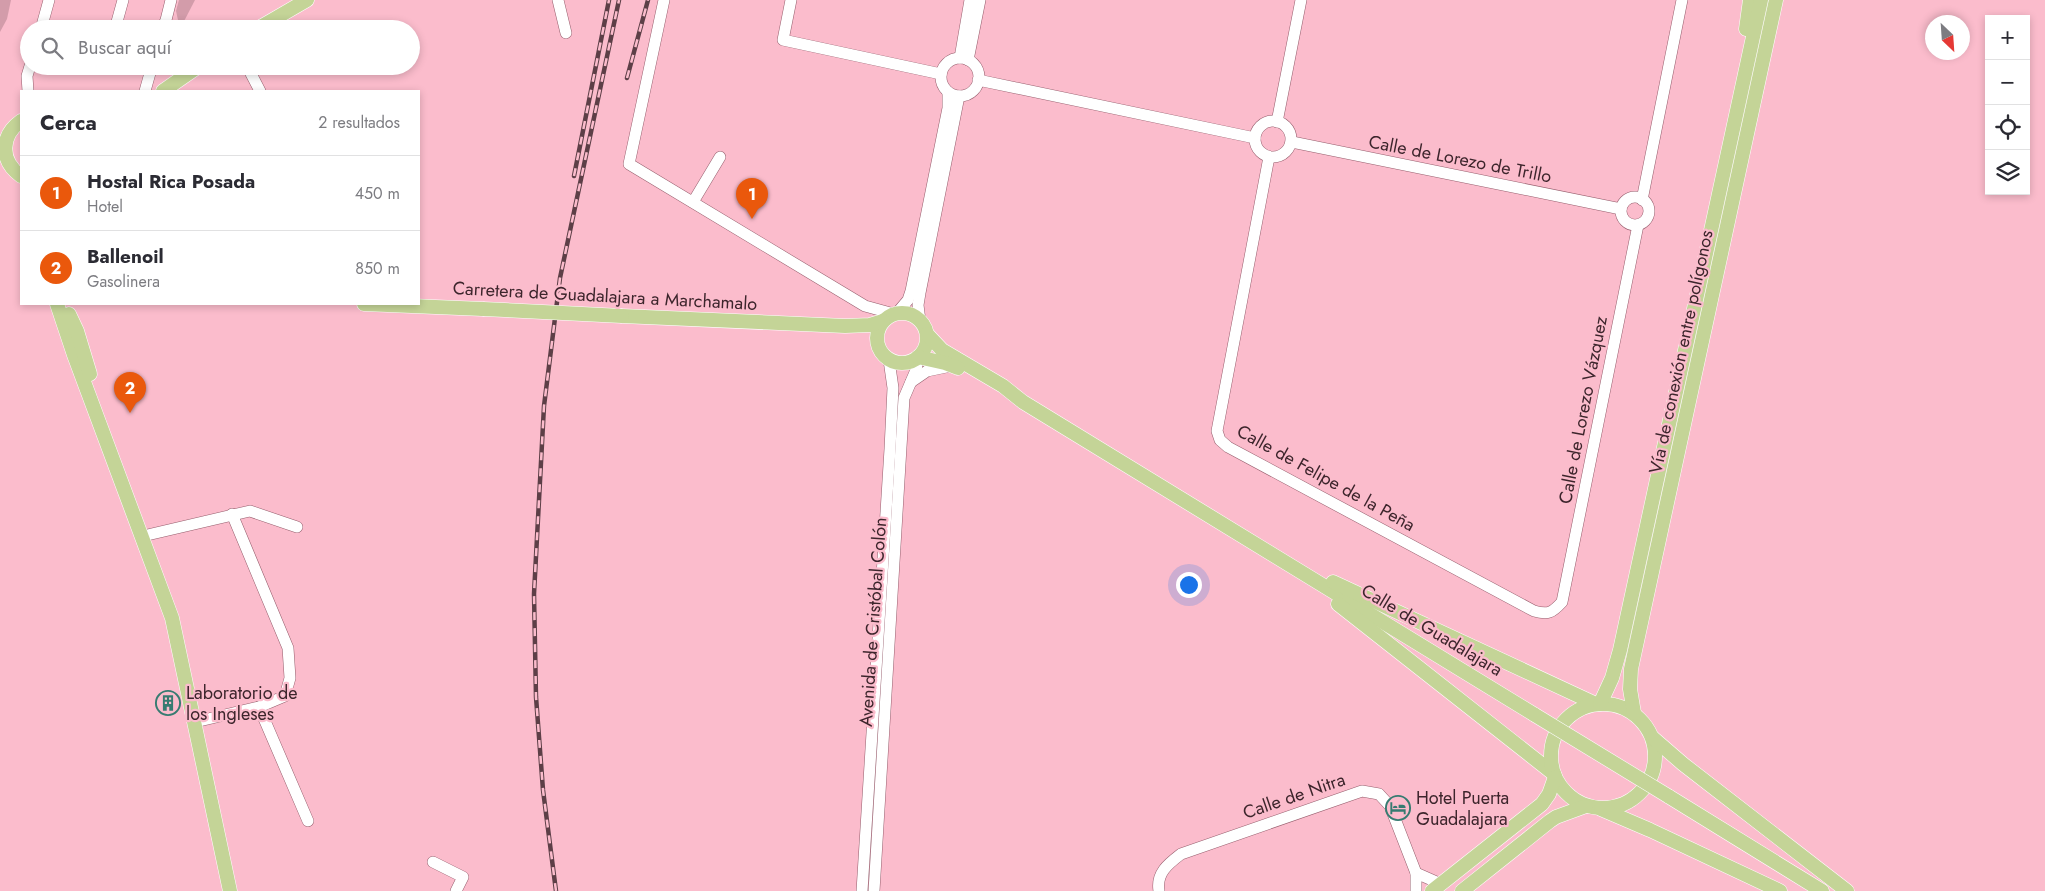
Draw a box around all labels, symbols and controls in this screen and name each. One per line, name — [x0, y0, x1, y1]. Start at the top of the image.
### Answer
north arrow — [1925, 15, 1970, 60]
map controls — [1985, 15, 2030, 195]
button: + — [1985, 15, 2030, 60]
search box — [20, 20, 420, 75]
icon: search — [38, 34, 66, 62]
text: Buscar aquí — [78, 34, 172, 61]
button: − — [1985, 60, 2030, 105]
button: locate — [1985, 105, 2030, 150]
text: Cerca — [40, 108, 97, 138]
text: 2 resultados — [318, 111, 400, 134]
street label: Calle de Lorezo de Trillo — [1366, 129, 1554, 190]
button: layers — [1985, 150, 2030, 195]
text: Hostal Rica Posada — [87, 168, 255, 195]
pin: 1 — [736, 178, 768, 219]
text: 1 — [52, 182, 60, 205]
text: 450 m — [355, 182, 400, 205]
text: Hotel — [87, 195, 123, 218]
street label: Vía de conexión entre polígonos — [1642, 228, 1720, 476]
text: Ballenoil — [87, 243, 164, 270]
text: 2 — [51, 257, 61, 280]
text: 850 m — [355, 257, 400, 280]
text: Gasolinera — [87, 270, 160, 293]
street label: Carretera de Guadalajara a Marchamalo — [452, 275, 758, 317]
street label: Calle de Lorezo Vázquez — [1552, 313, 1614, 506]
pin: 2 — [114, 372, 146, 413]
street label: Calle de Felipe de la Peña — [1232, 418, 1420, 538]
street label: Avenida de Cristóbal Colón — [853, 516, 893, 728]
your location — [1176, 572, 1202, 598]
street label: Calle de Guadalajara — [1356, 577, 1508, 683]
place label: Laboratorio de los Ingleses — [186, 680, 297, 727]
building icon: Laboratorio de los Ingleses — [155, 690, 181, 716]
street label: Calle de Nitra — [1239, 766, 1349, 826]
place label: Hotel Puerta Guadalajara — [1416, 785, 1509, 832]
hotel icon: Hotel Puerta Guadalajara — [1385, 795, 1411, 821]

